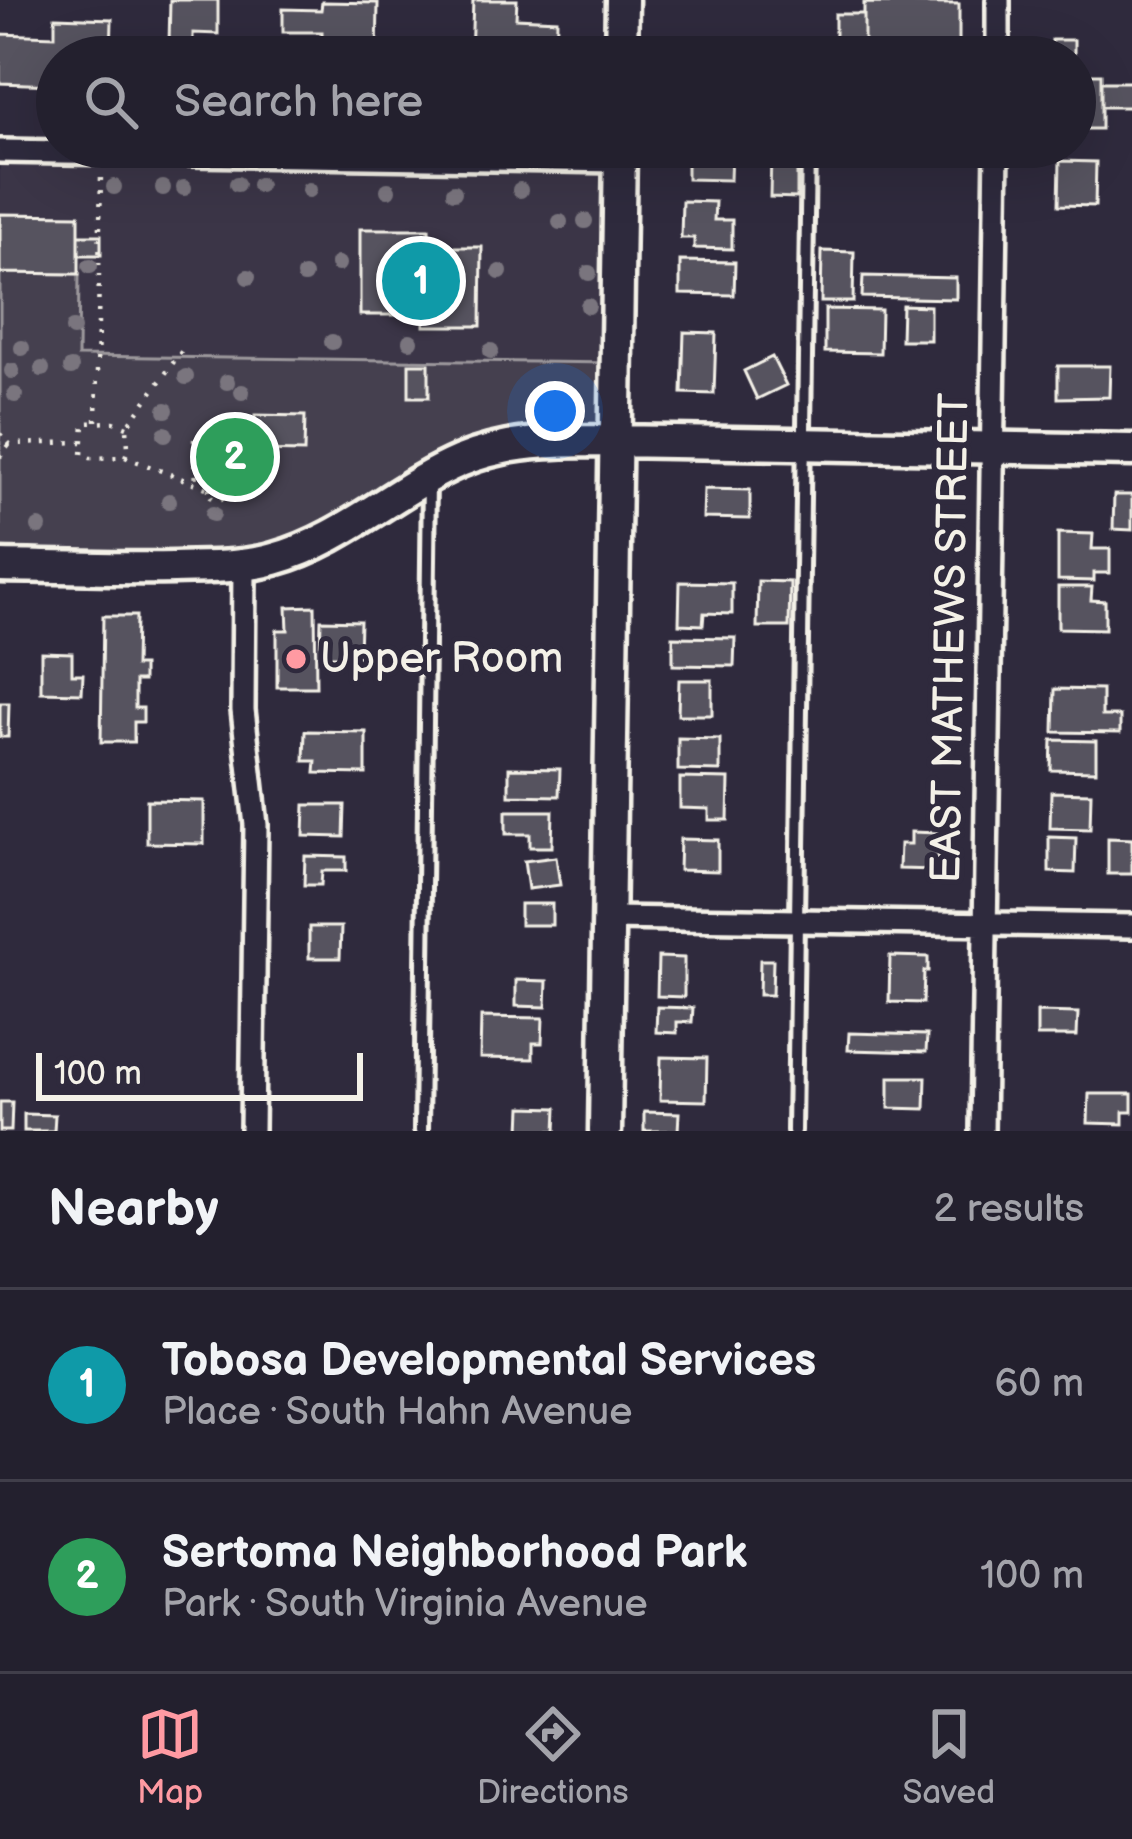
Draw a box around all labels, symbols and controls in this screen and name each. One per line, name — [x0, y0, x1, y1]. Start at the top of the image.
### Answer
search box — [36, 36, 1096, 168]
icon: search — [78, 69, 144, 135]
text: Search here — [174, 75, 423, 130]
pin: 1 — [382, 236, 460, 326]
your location — [525, 381, 585, 441]
street label: EAST MATHEWS STREET — [921, 392, 981, 884]
pin: 2 — [196, 412, 274, 502]
place label: Upper Room — [320, 634, 563, 685]
marker: Upper Room — [283, 646, 309, 672]
scale bar — [36, 1047, 363, 1100]
text: 100 m — [54, 1054, 142, 1094]
text: Nearby — [48, 1179, 219, 1240]
text: 2 results — [933, 1186, 1084, 1233]
text: Tobosa Developmental Services — [162, 1334, 816, 1389]
text: 1 — [79, 1361, 95, 1408]
text: 60 m — [994, 1361, 1084, 1408]
text: Place · South Hahn Avenue — [162, 1389, 632, 1436]
text: Sertoma Neighborhood Park — [162, 1526, 747, 1581]
text: 2 — [75, 1553, 99, 1600]
text: 100 m — [980, 1553, 1084, 1600]
text: Park · South Virginia Avenue — [162, 1581, 648, 1628]
tab: Map — [137, 1701, 203, 1813]
tab: Directions — [477, 1701, 629, 1813]
tab: Saved — [902, 1701, 995, 1813]

